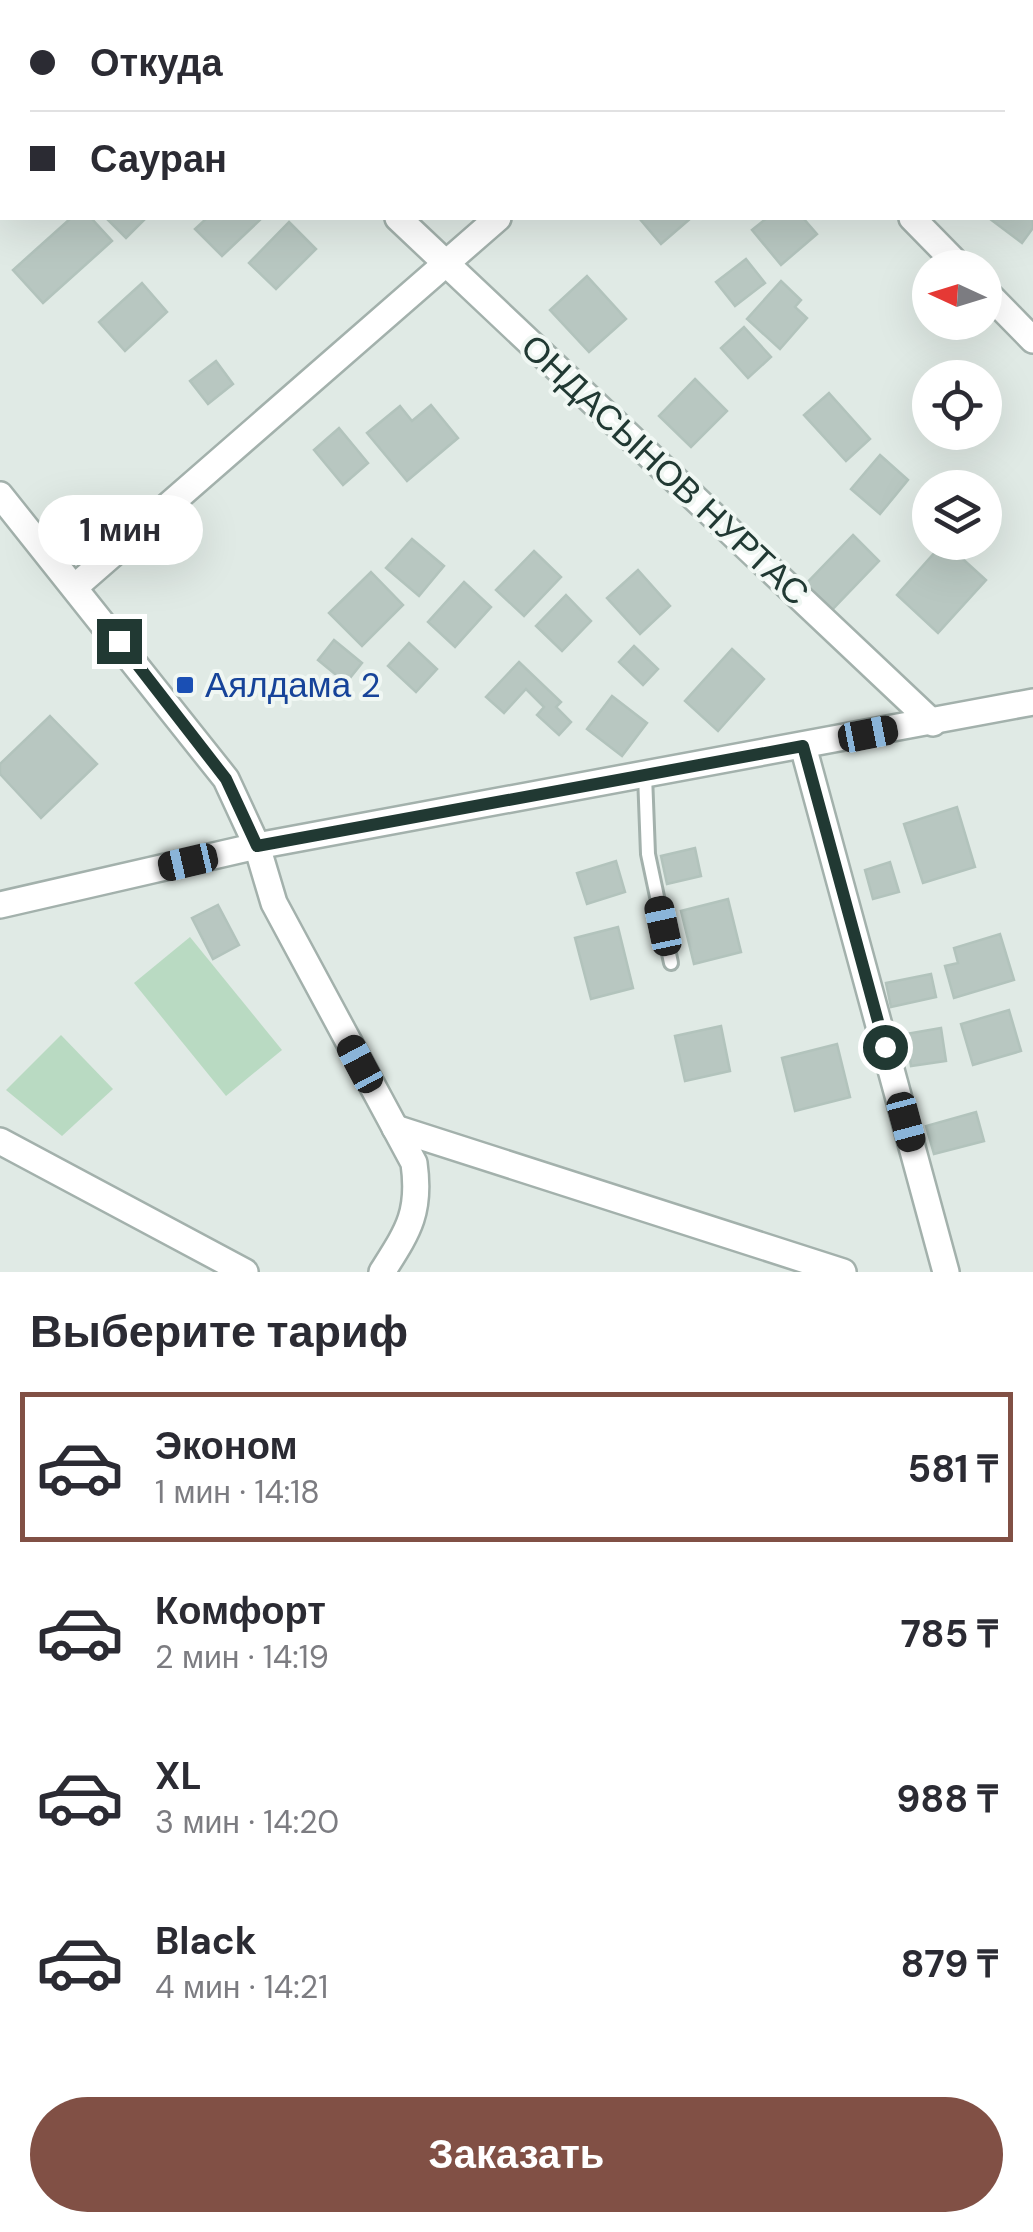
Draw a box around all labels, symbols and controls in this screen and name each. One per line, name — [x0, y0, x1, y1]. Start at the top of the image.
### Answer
text: Откуда — [90, 38, 223, 88]
text: Сауран — [90, 134, 227, 184]
north arrow — [912, 250, 1002, 340]
map controls — [912, 250, 1002, 560]
street label: ОНДАСЫНОВ НУРТАС — [511, 324, 819, 616]
button: locate — [912, 360, 1002, 450]
button: layers — [912, 470, 1002, 560]
callout: 1 мин — [36, 496, 202, 566]
text: 1 мин — [80, 509, 161, 551]
route end — [97, 619, 142, 664]
place label: Аялдама 2 — [205, 662, 381, 708]
marker: Аялдама 2 — [174, 674, 196, 696]
car — [836, 714, 900, 754]
car — [155, 841, 221, 883]
car — [642, 894, 684, 958]
route start — [863, 1025, 908, 1070]
car — [333, 1030, 387, 1098]
car — [884, 1089, 928, 1155]
text: Выберите тариф — [30, 1302, 408, 1361]
text: Эконом — [155, 1421, 298, 1471]
icon: car — [35, 1422, 125, 1512]
text: 581 ₸ — [908, 1444, 998, 1494]
text: 1 мин · 14:18 — [155, 1471, 320, 1513]
text: Комфорт — [155, 1586, 326, 1636]
icon: car — [35, 1587, 125, 1677]
text: 785 ₸ — [900, 1609, 998, 1659]
text: 2 мин · 14:19 — [155, 1636, 329, 1678]
text: XL — [155, 1751, 202, 1801]
icon: car — [35, 1752, 125, 1842]
text: 988 ₸ — [896, 1774, 998, 1824]
text: 3 мин · 14:20 — [155, 1801, 339, 1843]
text: Black — [155, 1916, 257, 1966]
icon: car — [35, 1917, 125, 2007]
text: 879 ₸ — [901, 1939, 998, 1989]
text: 4 мин · 14:21 — [155, 1966, 328, 2008]
button: Заказать — [30, 2097, 1003, 2212]

